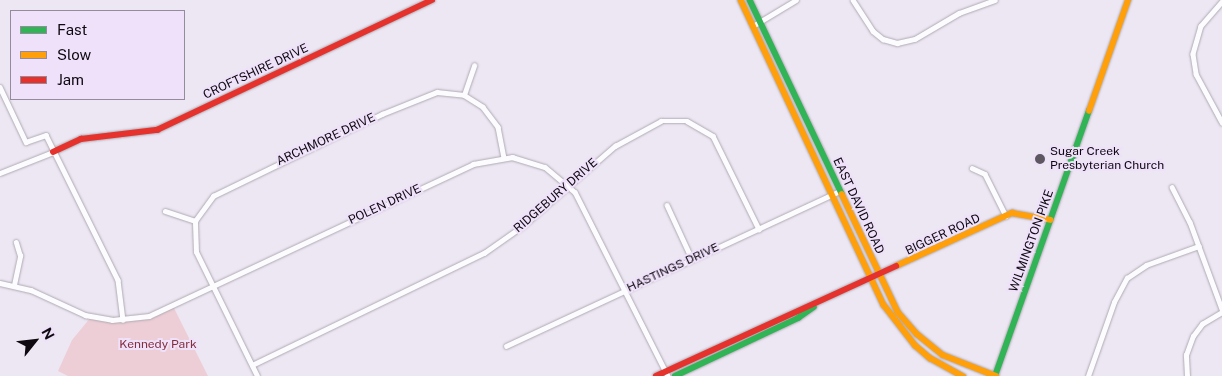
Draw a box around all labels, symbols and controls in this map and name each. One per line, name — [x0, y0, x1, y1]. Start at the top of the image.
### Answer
legend — [10, 10, 185, 100]
text: Fast — [57, 21, 87, 38]
street label: CROFTSHIRE DRIVE — [201, 41, 311, 103]
text: Slow — [57, 46, 91, 63]
text: Jam — [57, 71, 84, 88]
street label: ARCHMORE DRIVE — [274, 111, 378, 169]
place label: Sugar Creek Presbyterian Church — [1050, 145, 1164, 173]
marker: Sugar Creek Presbyterian Church — [1034, 153, 1046, 165]
street label: RIDGEBURY DRIVE — [511, 156, 601, 236]
street label: EAST DAVID ROAD — [829, 156, 887, 256]
street label: POLEN DRIVE — [346, 182, 424, 228]
street label: WILMINGTON PIKE — [1007, 188, 1057, 294]
street label: BIGGER ROAD — [903, 211, 983, 259]
street label: HASTINGS DRIVE — [625, 240, 721, 296]
north arrow — [10, 316, 60, 366]
text: N — [38, 325, 58, 342]
park label: Kennedy Park — [119, 338, 197, 352]

